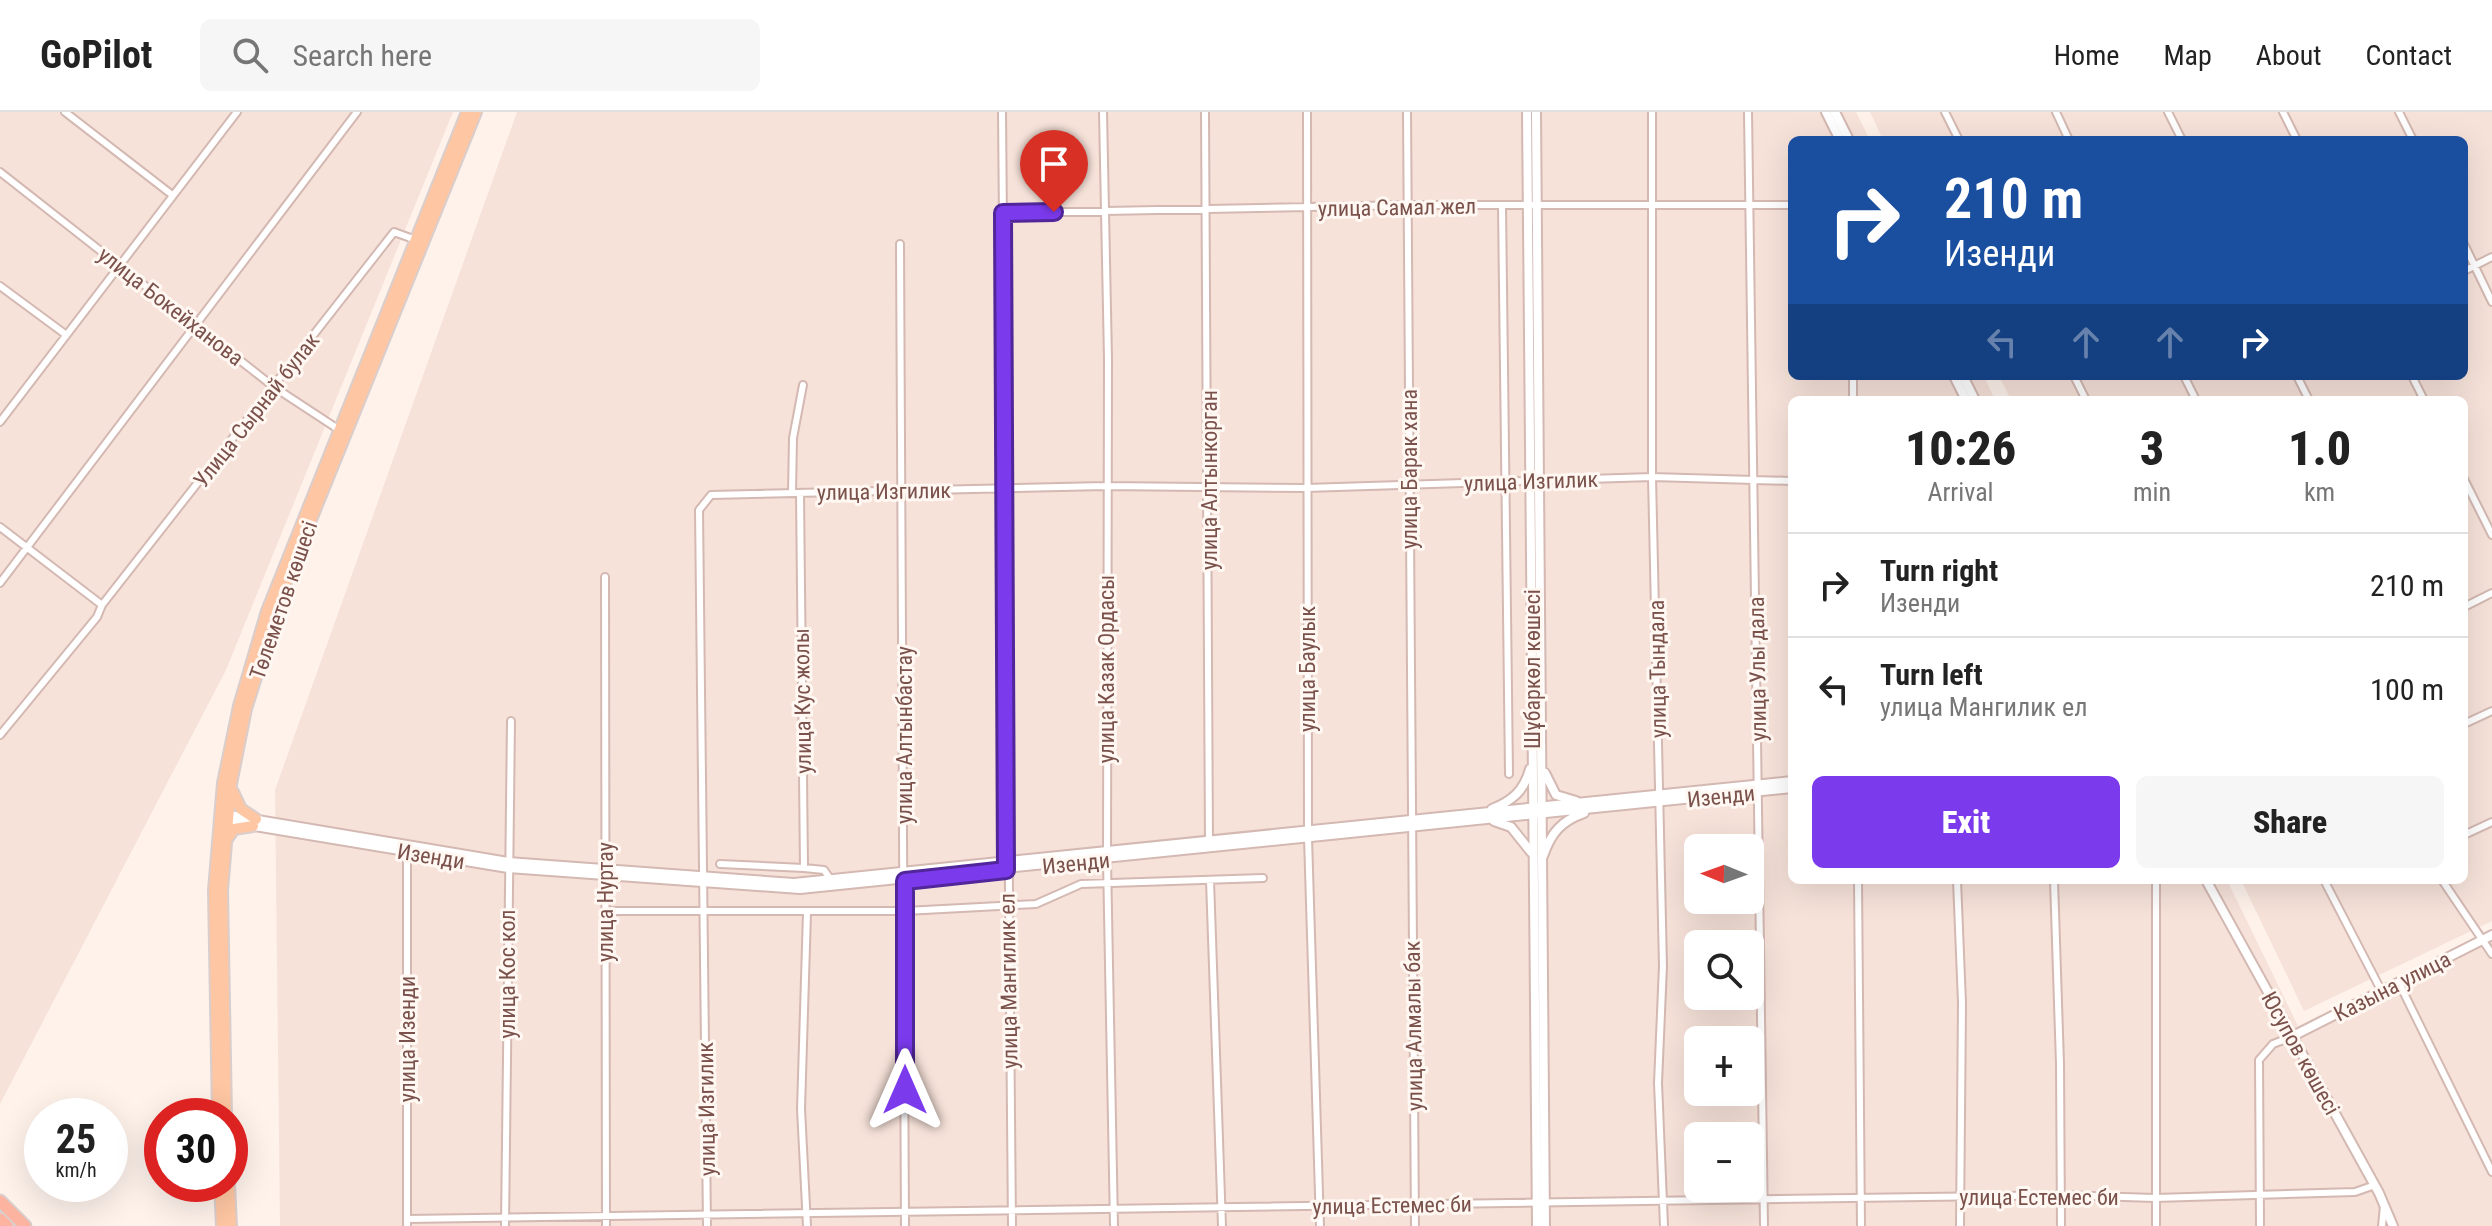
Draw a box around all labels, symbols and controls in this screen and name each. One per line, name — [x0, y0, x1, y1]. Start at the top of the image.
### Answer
search box — [200, 19, 760, 91]
text: GoPilot — [40, 33, 152, 77]
icon: search — [228, 33, 272, 77]
text: Search here — [292, 38, 432, 73]
text: Home — [2054, 39, 2119, 72]
text: Map — [2163, 39, 2212, 72]
text: About — [2256, 39, 2322, 72]
text: Contact — [2366, 39, 2452, 72]
pin — [1020, 130, 1088, 212]
icon: arrive — [1032, 142, 1076, 186]
text: 210 m — [1944, 166, 2083, 232]
icon: right — [1812, 168, 1916, 272]
street label: улица Самал жел — [1318, 194, 1476, 221]
text: Изенди — [1944, 233, 2055, 275]
street label: улица Бокейханова — [93, 242, 248, 371]
icon: left — [1980, 320, 2024, 364]
icon: ahead — [2064, 320, 2108, 364]
icon: ahead — [2148, 320, 2192, 364]
icon: right — [2232, 320, 2276, 364]
street label: Улица Сырнай булак — [188, 328, 325, 492]
street label: улица Барак хана — [1397, 389, 1422, 549]
street label: улица Алтынкорган — [1197, 390, 1222, 570]
text: 10:26 — [1905, 420, 2016, 477]
text: 3 — [2140, 420, 2164, 477]
text: 1.0 — [2288, 420, 2351, 477]
street label: улица Изгилик — [1464, 467, 1599, 496]
text: Arrival — [1927, 477, 1994, 507]
text: min — [2133, 477, 2171, 507]
text: km — [2304, 477, 2335, 507]
street label: улица Изгилик — [817, 478, 952, 505]
street label: Төлеметов көшесі — [245, 518, 322, 683]
text: Turn right — [1880, 553, 1998, 588]
icon: right — [1812, 563, 1856, 607]
text: 210 m — [2370, 568, 2444, 603]
street label: улица Казак Ордасы — [1094, 575, 1119, 763]
text: Изенди — [1880, 588, 1960, 618]
street label: Шұбаркөл көшесі — [1520, 589, 1545, 749]
street label: улица Улы дала — [1744, 596, 1771, 742]
street label: улица Тындала — [1644, 600, 1671, 738]
street label: улица Баулык — [1295, 605, 1320, 732]
street label: улица Кус жолы — [789, 628, 816, 774]
street label: улица Алтынбастау — [892, 646, 917, 824]
text: Turn left — [1880, 657, 1983, 692]
icon: left — [1812, 667, 1856, 711]
text: 100 m — [2370, 672, 2444, 707]
text: улица Мангилик ел — [1880, 692, 2088, 722]
button: Exit — [1812, 776, 2120, 868]
button: Share — [2136, 776, 2444, 868]
street label: Изенди — [1686, 781, 1756, 812]
north arrow — [1684, 834, 1764, 914]
map controls — [1684, 834, 1764, 1202]
street label: Изенди — [395, 839, 466, 874]
street label: улица Нуртау — [593, 842, 618, 962]
street label: Изенди — [1041, 848, 1111, 879]
street label: улица Мангилик ел — [994, 893, 1023, 1069]
street label: улица Кос кол — [495, 909, 520, 1039]
button: search — [1684, 930, 1764, 1010]
street label: улица Алмалы бак — [1400, 940, 1427, 1111]
street label: Казына улица — [2330, 946, 2455, 1027]
street label: улица Изенди — [395, 976, 420, 1102]
street label: Юсупов көшесі — [2256, 987, 2345, 1119]
button: + — [1684, 1026, 1764, 1106]
street label: улица Изгилик — [693, 1041, 720, 1176]
position arrow — [863, 1048, 947, 1132]
speed limit sign: 30 — [144, 1098, 248, 1202]
text: 25 — [56, 1116, 96, 1163]
button: − — [1684, 1122, 1764, 1202]
text: km/h — [55, 1158, 97, 1182]
street label: улица Естемес би — [1959, 1185, 2119, 1210]
street label: улица Естемес би — [1312, 1192, 1472, 1219]

